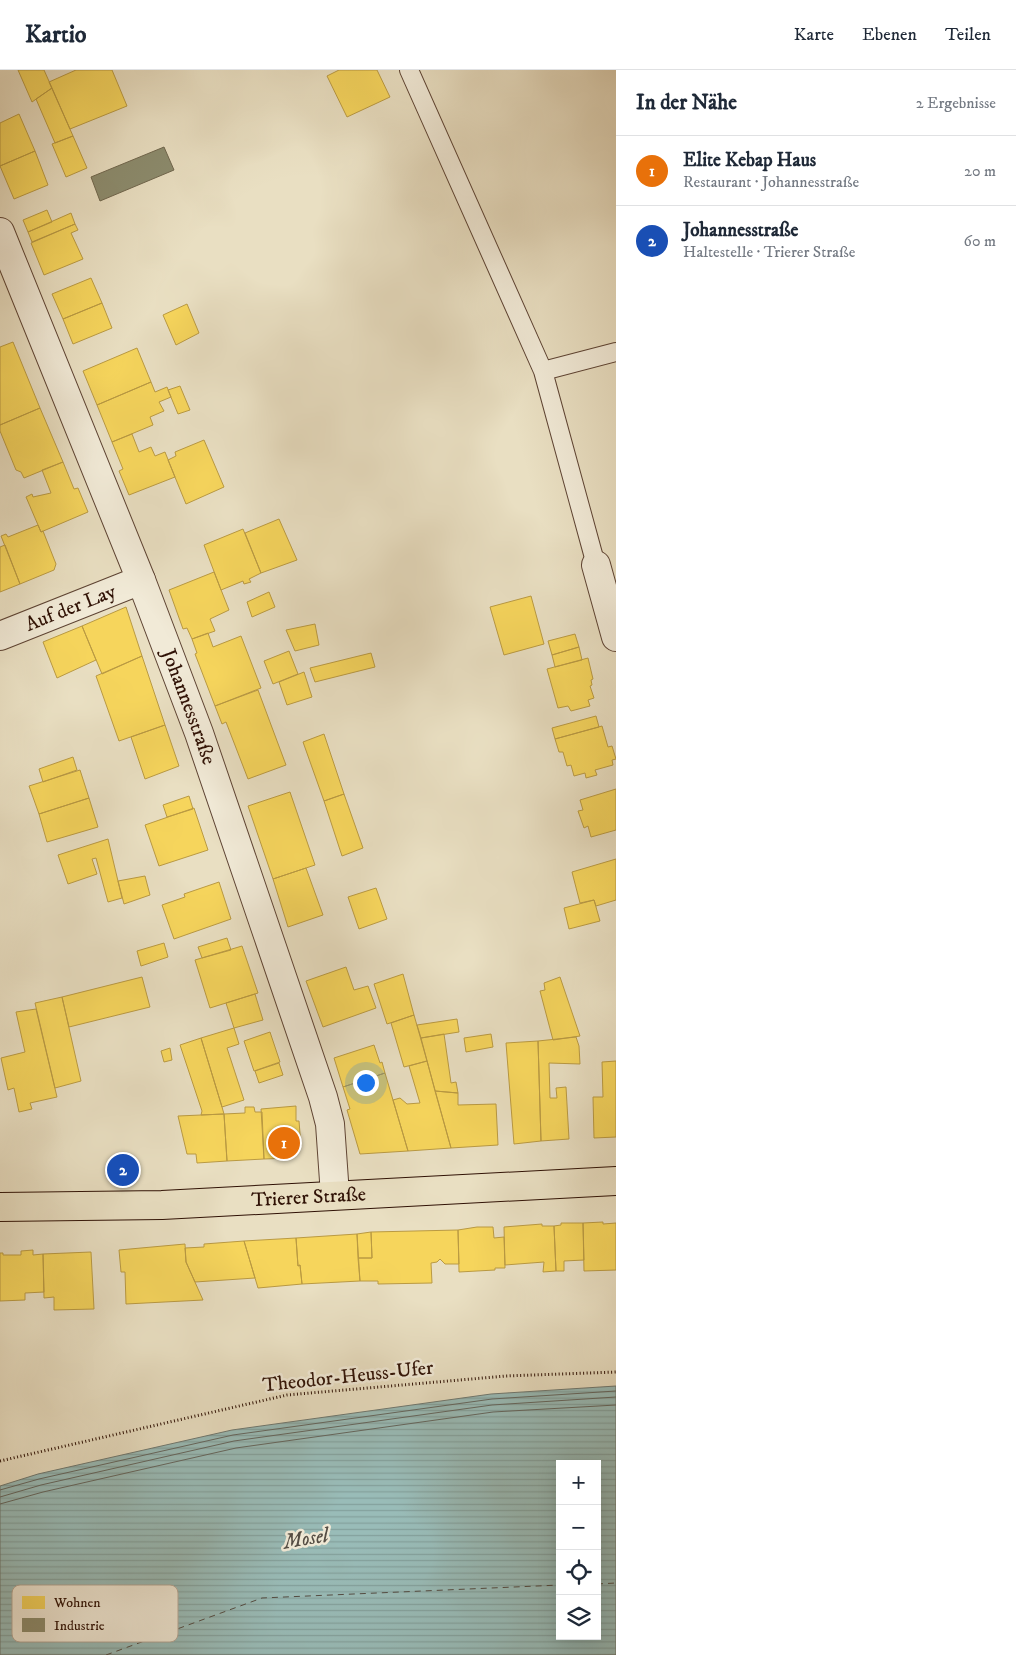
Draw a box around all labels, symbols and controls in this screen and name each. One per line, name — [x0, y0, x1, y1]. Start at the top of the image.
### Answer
text: Kartio — [25, 20, 87, 50]
text: Karte — [794, 24, 834, 46]
text: Ebenen — [862, 24, 917, 46]
text: Teilen — [945, 24, 991, 46]
text: In der Nähe — [636, 90, 737, 116]
text: 2 Ergebnisse — [916, 93, 996, 113]
text: Elite Kebap Haus — [683, 149, 816, 172]
text: 1 — [649, 161, 655, 181]
text: 20 m — [964, 161, 996, 181]
text: Restaurant · Johannesstraße — [683, 172, 859, 192]
text: Johannesstraße — [683, 219, 798, 242]
text: 2 — [648, 231, 656, 251]
text: 60 m — [964, 231, 996, 251]
text: Haltestelle · Trierer Straße — [683, 242, 855, 262]
street label: Auf der Lay — [22, 579, 120, 637]
street label: Johannesstraße — [155, 644, 221, 768]
your location — [353, 1070, 379, 1096]
pin: 1 — [268, 1124, 300, 1162]
pin: 2 — [107, 1151, 139, 1189]
street label: Trierer Straße — [251, 1182, 367, 1213]
street label: Theodor-Heuss-Ufer — [261, 1356, 435, 1398]
map controls — [556, 1460, 601, 1640]
button: + — [556, 1460, 601, 1505]
button: − — [556, 1505, 601, 1550]
water label: Mosel — [280, 1522, 333, 1556]
button: locate — [556, 1550, 601, 1595]
legend — [12, 1585, 178, 1642]
text: Wohnen — [53, 1594, 101, 1612]
button: layers — [556, 1595, 601, 1640]
text: Industrie — [54, 1617, 105, 1635]

